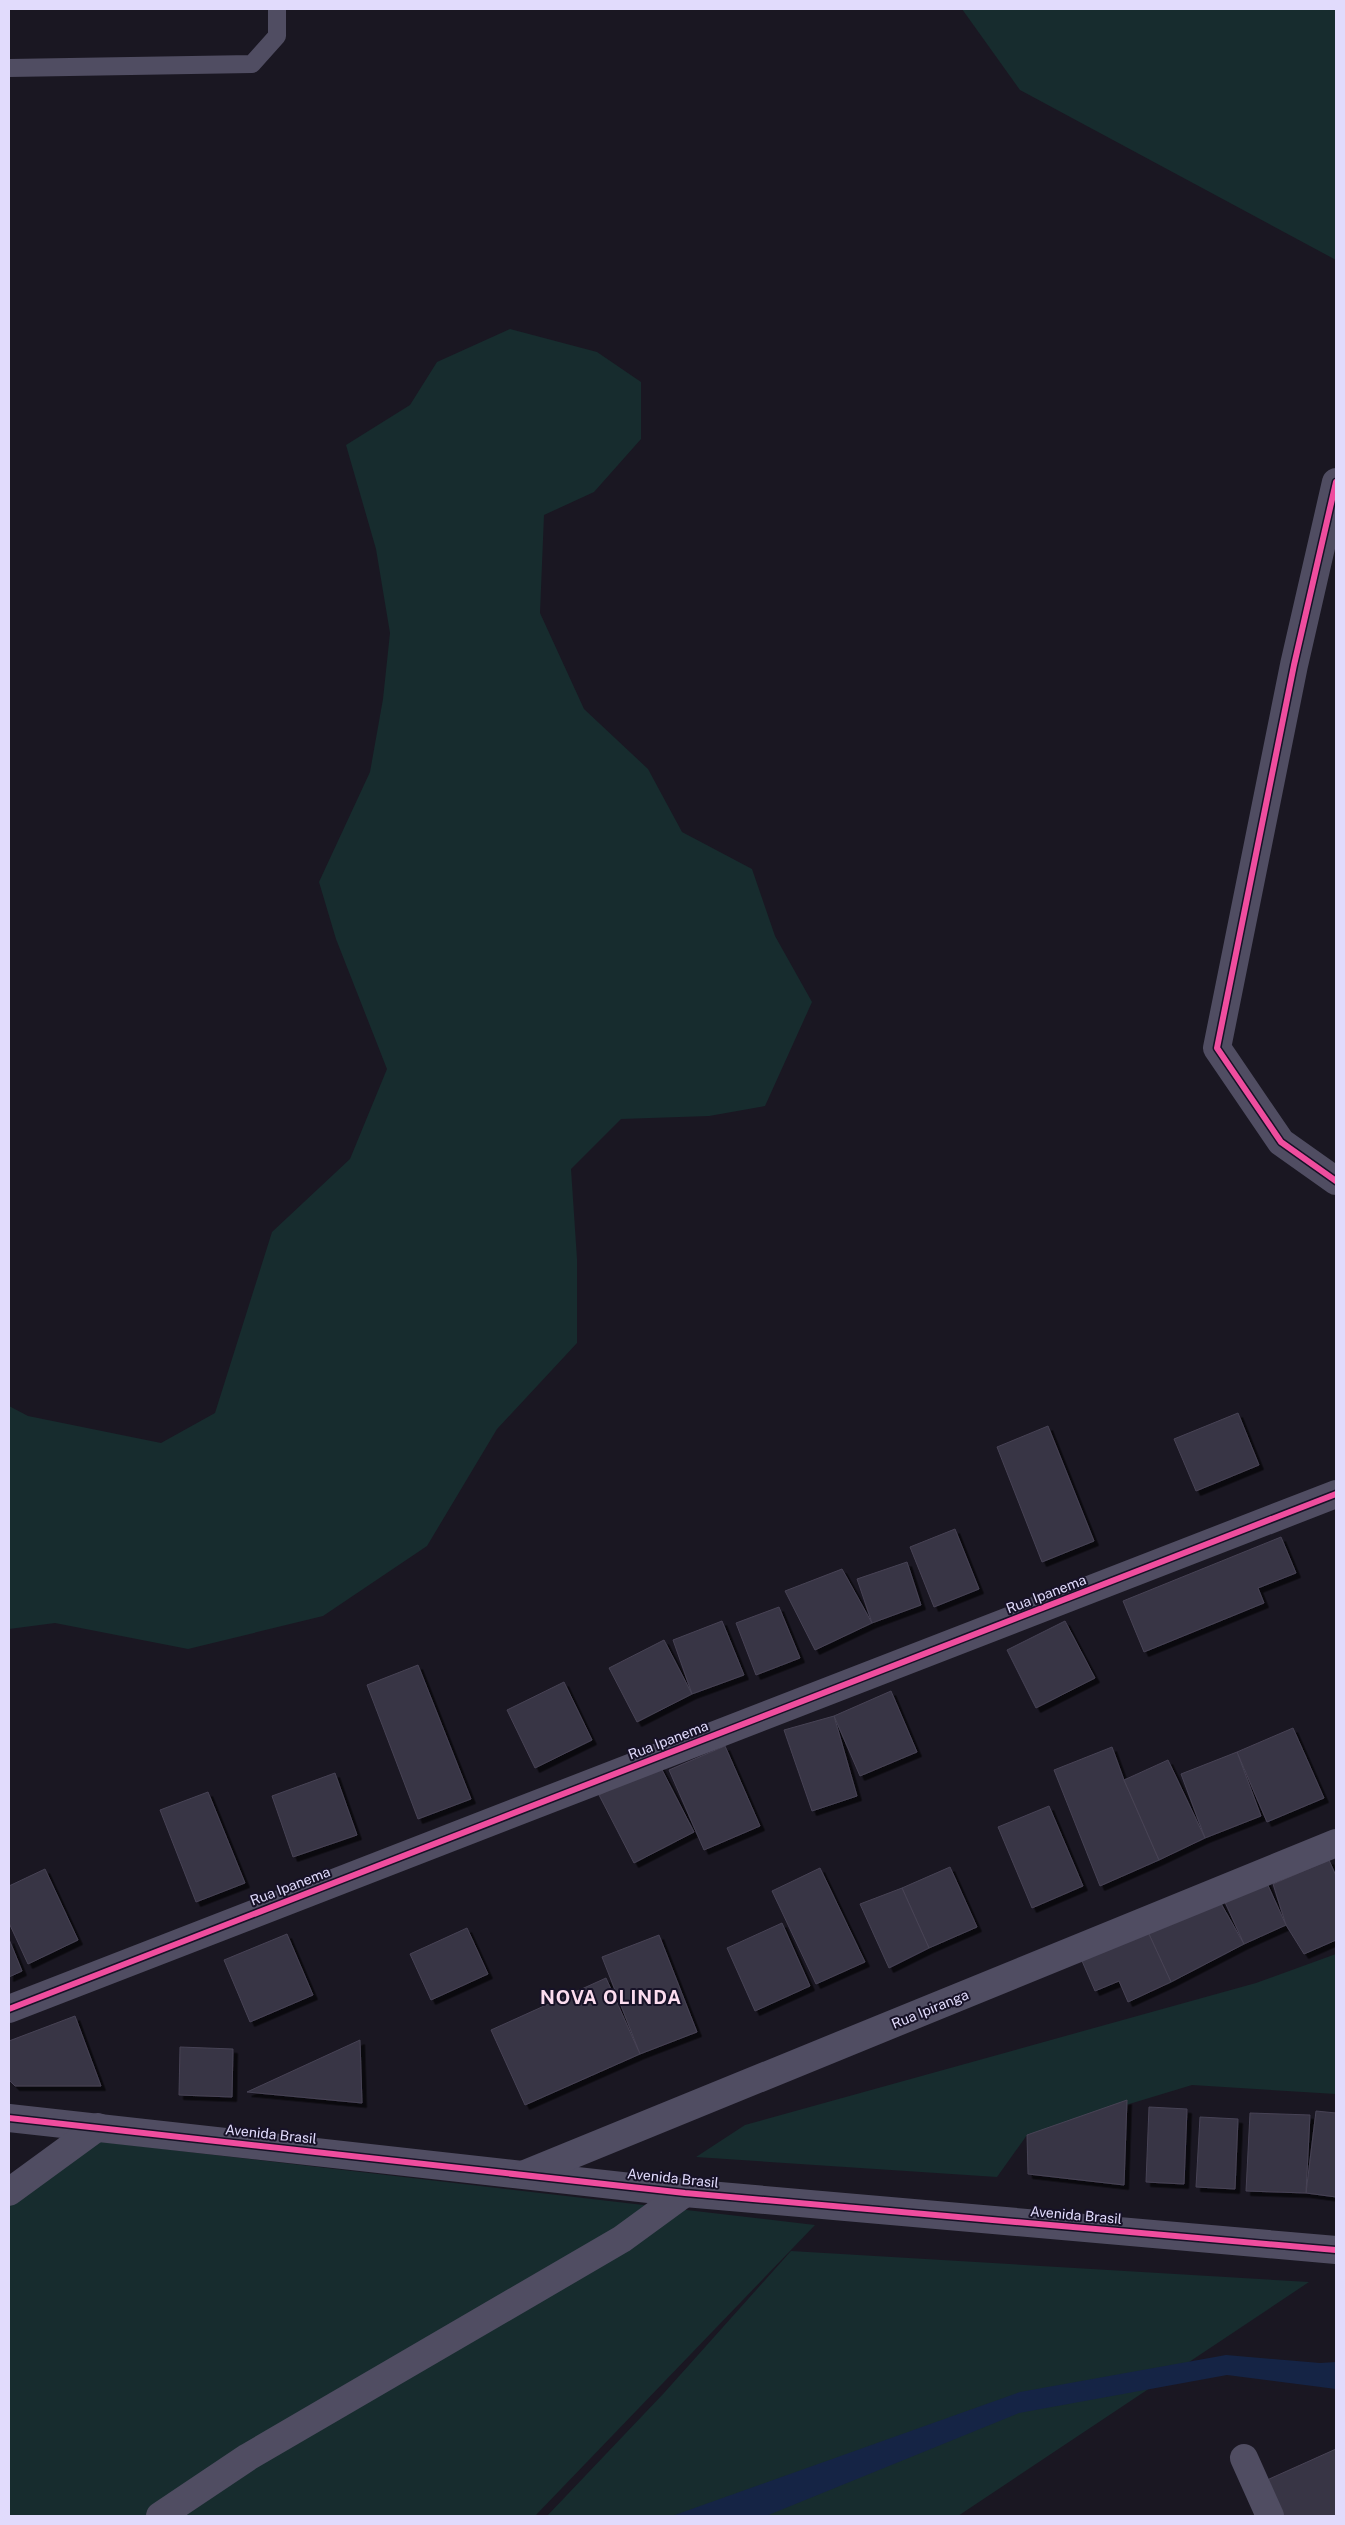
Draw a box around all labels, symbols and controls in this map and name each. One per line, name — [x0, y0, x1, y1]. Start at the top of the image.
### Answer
street label: Rua Ipanema — [1004, 1571, 1088, 1617]
street label: Rua Ipanema — [626, 1717, 710, 1763]
street label: Rua Ipanema — [248, 1863, 332, 1909]
district label: NOVA OLINDA — [540, 1986, 682, 2008]
street label: Rua Ipiranga — [889, 1986, 971, 2032]
street label: Avenida Brasil — [224, 2121, 318, 2147]
street label: Avenida Brasil — [626, 2165, 720, 2191]
street label: Avenida Brasil — [1029, 2203, 1123, 2227]

